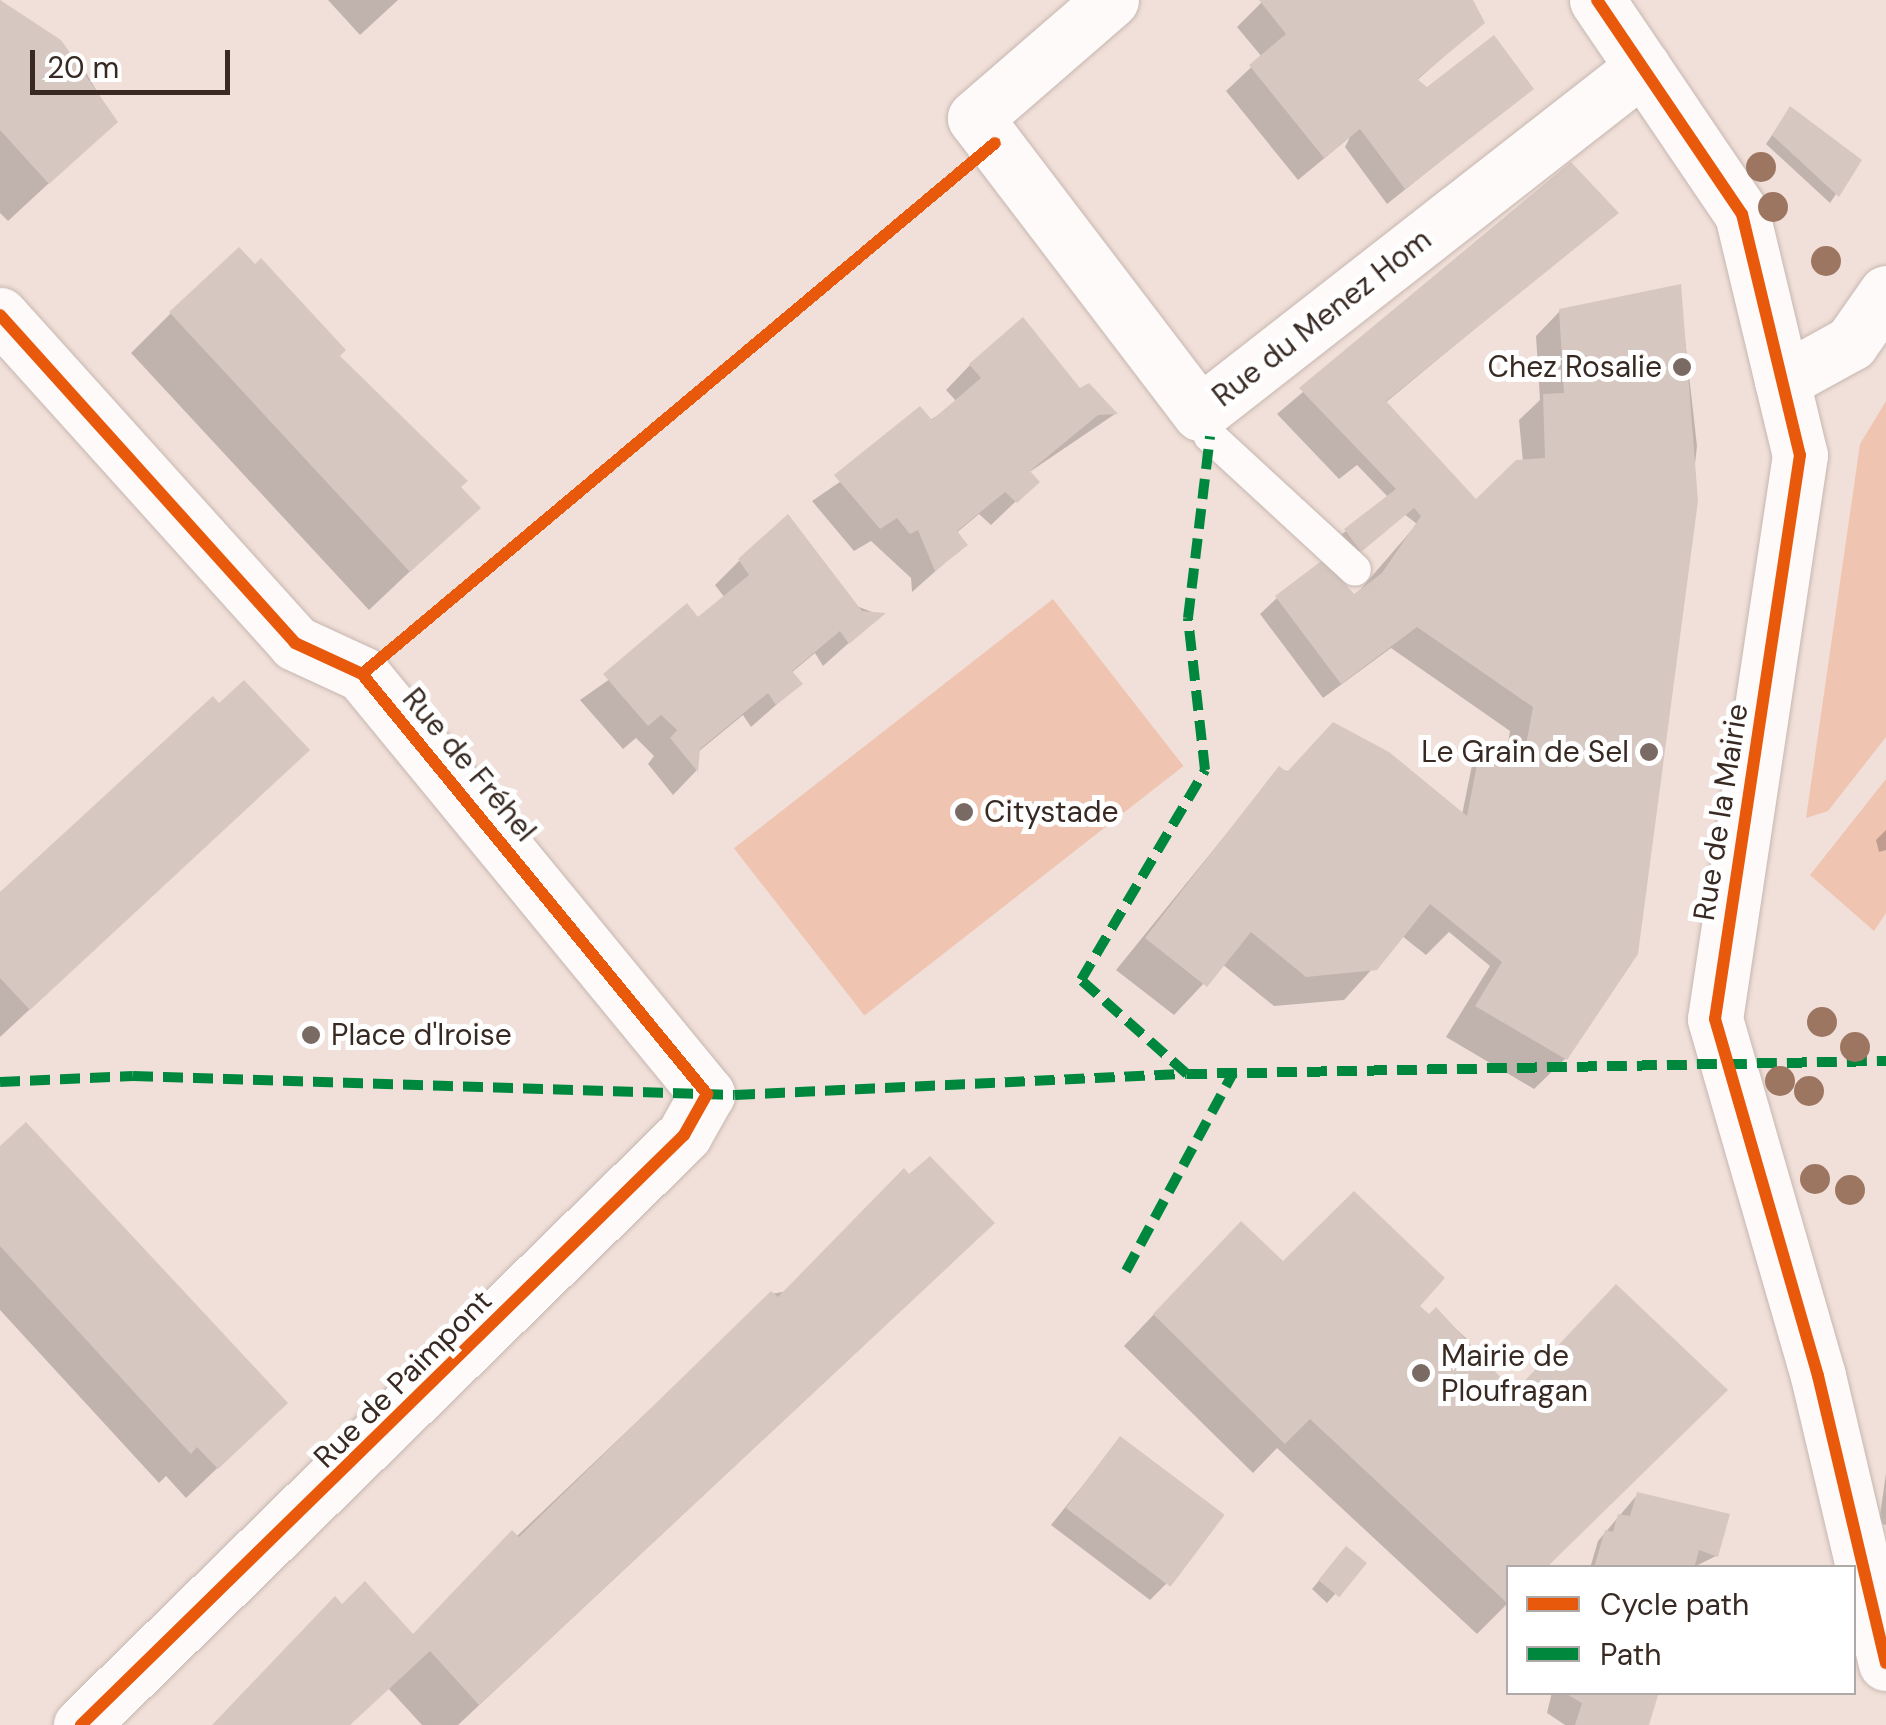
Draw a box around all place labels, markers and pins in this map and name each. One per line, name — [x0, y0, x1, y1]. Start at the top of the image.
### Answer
place label: Chez Rosalie — [1487, 349, 1662, 385]
marker: Chez Rosalie — [1671, 356, 1693, 378]
place label: Le Grain de Sel — [1421, 734, 1629, 770]
marker: Le Grain de Sel — [1638, 741, 1660, 763]
place label: Citystade — [984, 794, 1119, 830]
marker: Citystade — [953, 801, 975, 823]
place label: Place d'Iroise — [331, 1017, 512, 1053]
marker: Place d'Iroise — [300, 1024, 322, 1046]
place label: Mairie de Ploufragan — [1441, 1338, 1588, 1408]
marker: Mairie de Ploufragan — [1410, 1362, 1432, 1384]

